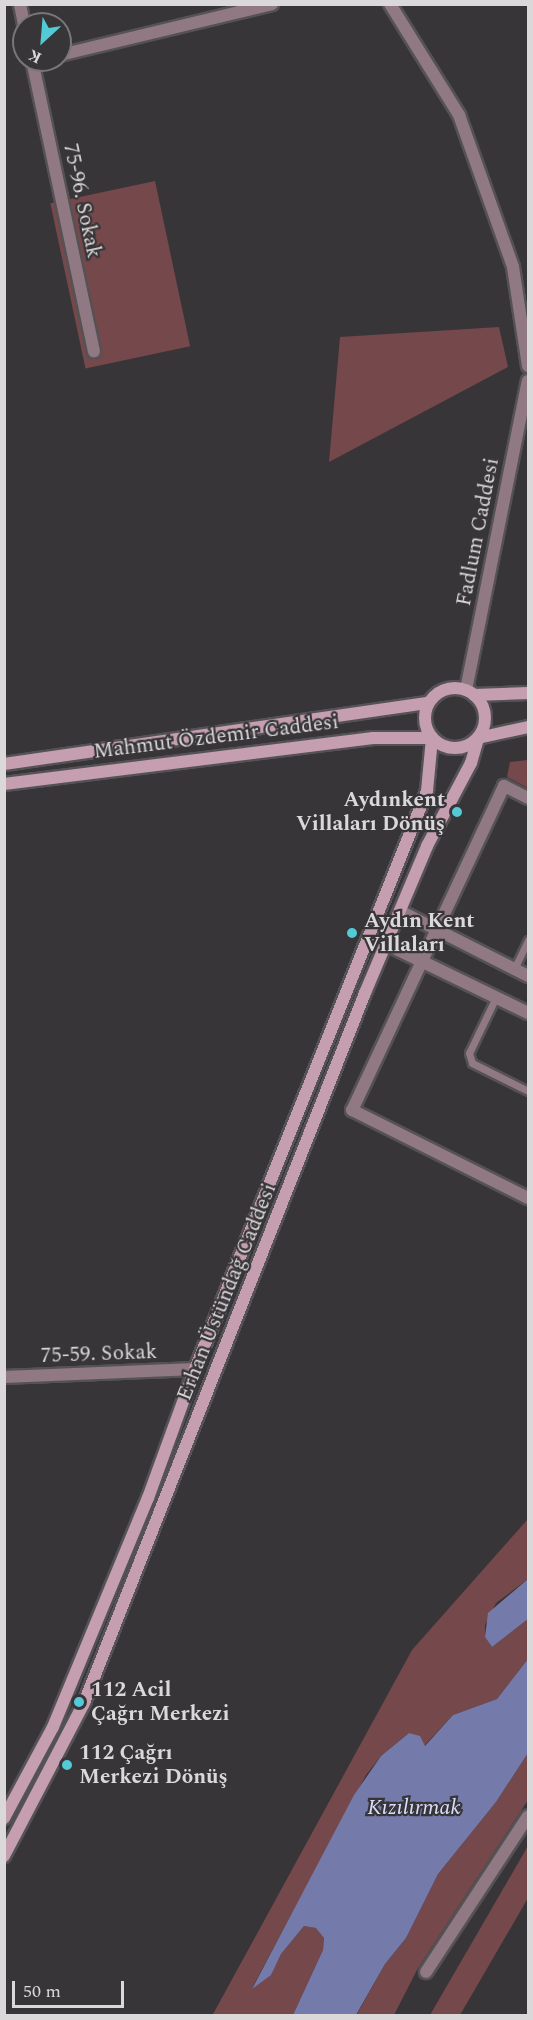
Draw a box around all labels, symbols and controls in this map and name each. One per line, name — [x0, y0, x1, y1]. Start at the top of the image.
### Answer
north arrow — [12, 12, 72, 72]
text: K — [24, 43, 46, 70]
street label: 75-96. Sokak — [58, 141, 106, 261]
street label: Fadlum Caddesi — [451, 456, 505, 608]
street label: Mahmut Özdemir Caddesi — [92, 709, 340, 765]
place label: Aydınkent Villaları Dönüş — [296, 787, 445, 837]
marker: Aydınkent Villaları Dönüş — [450, 805, 464, 819]
place label: Aydın Kent Villaları — [364, 908, 474, 958]
marker: Aydın Kent Villaları — [345, 926, 359, 940]
street label: Erhan Üstündağ Caddesi — [172, 1180, 282, 1404]
street label: 75-59. Sokak — [40, 1339, 158, 1369]
place label: 112 Acil Çağrı Merkezi — [91, 1677, 230, 1727]
marker: 112 Acil Çağrı Merkezi — [72, 1695, 86, 1709]
place label: 112 Çağrı Merkezi Dönüş — [79, 1740, 228, 1790]
marker: 112 Çağrı Merkezi Dönüş — [60, 1758, 74, 1772]
water label: Kızılırmak — [367, 1795, 461, 1821]
scale bar — [15, 1969, 128, 2007]
text: 50 m — [23, 1978, 61, 2005]

